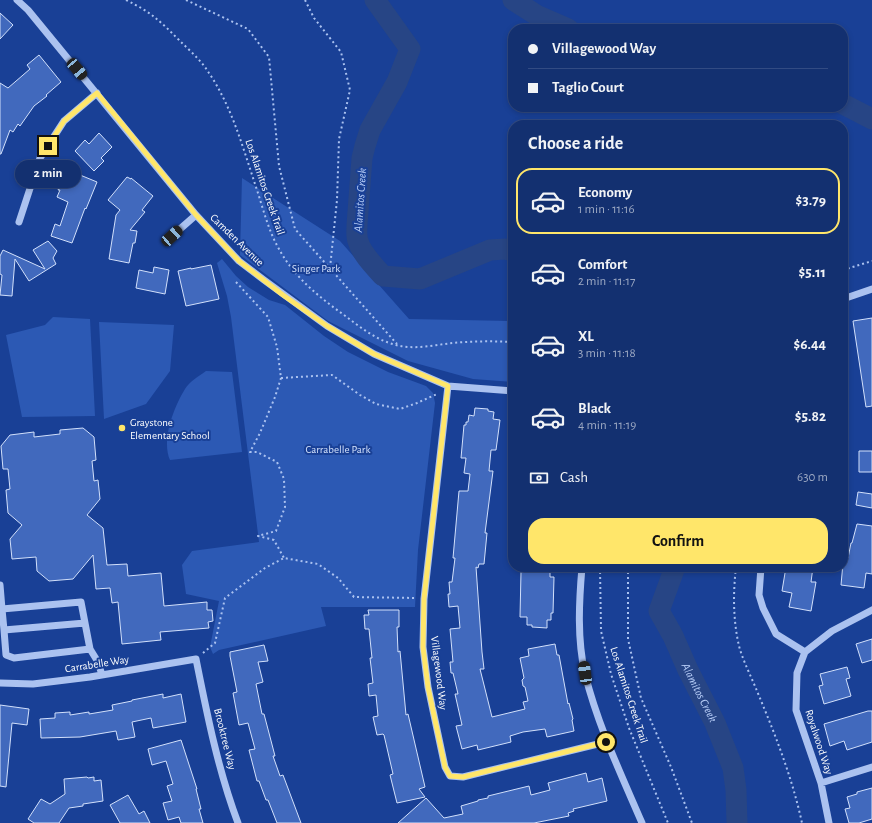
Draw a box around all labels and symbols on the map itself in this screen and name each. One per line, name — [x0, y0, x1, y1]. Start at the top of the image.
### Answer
car — [65, 56, 89, 82]
route end — [39, 137, 57, 155]
street label: Los Alamitos Creek Trail — [243, 138, 287, 236]
callout: 2 min — [15, 160, 81, 188]
water label: Alamitos Creek — [352, 167, 368, 234]
street label: Camden Avenue — [208, 212, 266, 268]
car — [159, 224, 185, 248]
park label: Singer Park — [292, 263, 340, 274]
place label: Graystone Elementary School — [130, 417, 210, 441]
marker: Graystone Elementary School — [117, 423, 127, 433]
park label: Carrabelle Park — [306, 444, 370, 455]
street label: Villagewood Way — [429, 635, 449, 711]
street label: Los Alamitos Creek Trail — [608, 646, 650, 744]
street label: Carrabelle Way — [64, 653, 130, 674]
car — [577, 660, 593, 686]
water label: Alamitos Creek — [679, 660, 720, 724]
street label: Brooktree Way — [212, 707, 238, 771]
street label: Royalwood Way — [803, 708, 835, 776]
route start — [597, 733, 615, 751]

